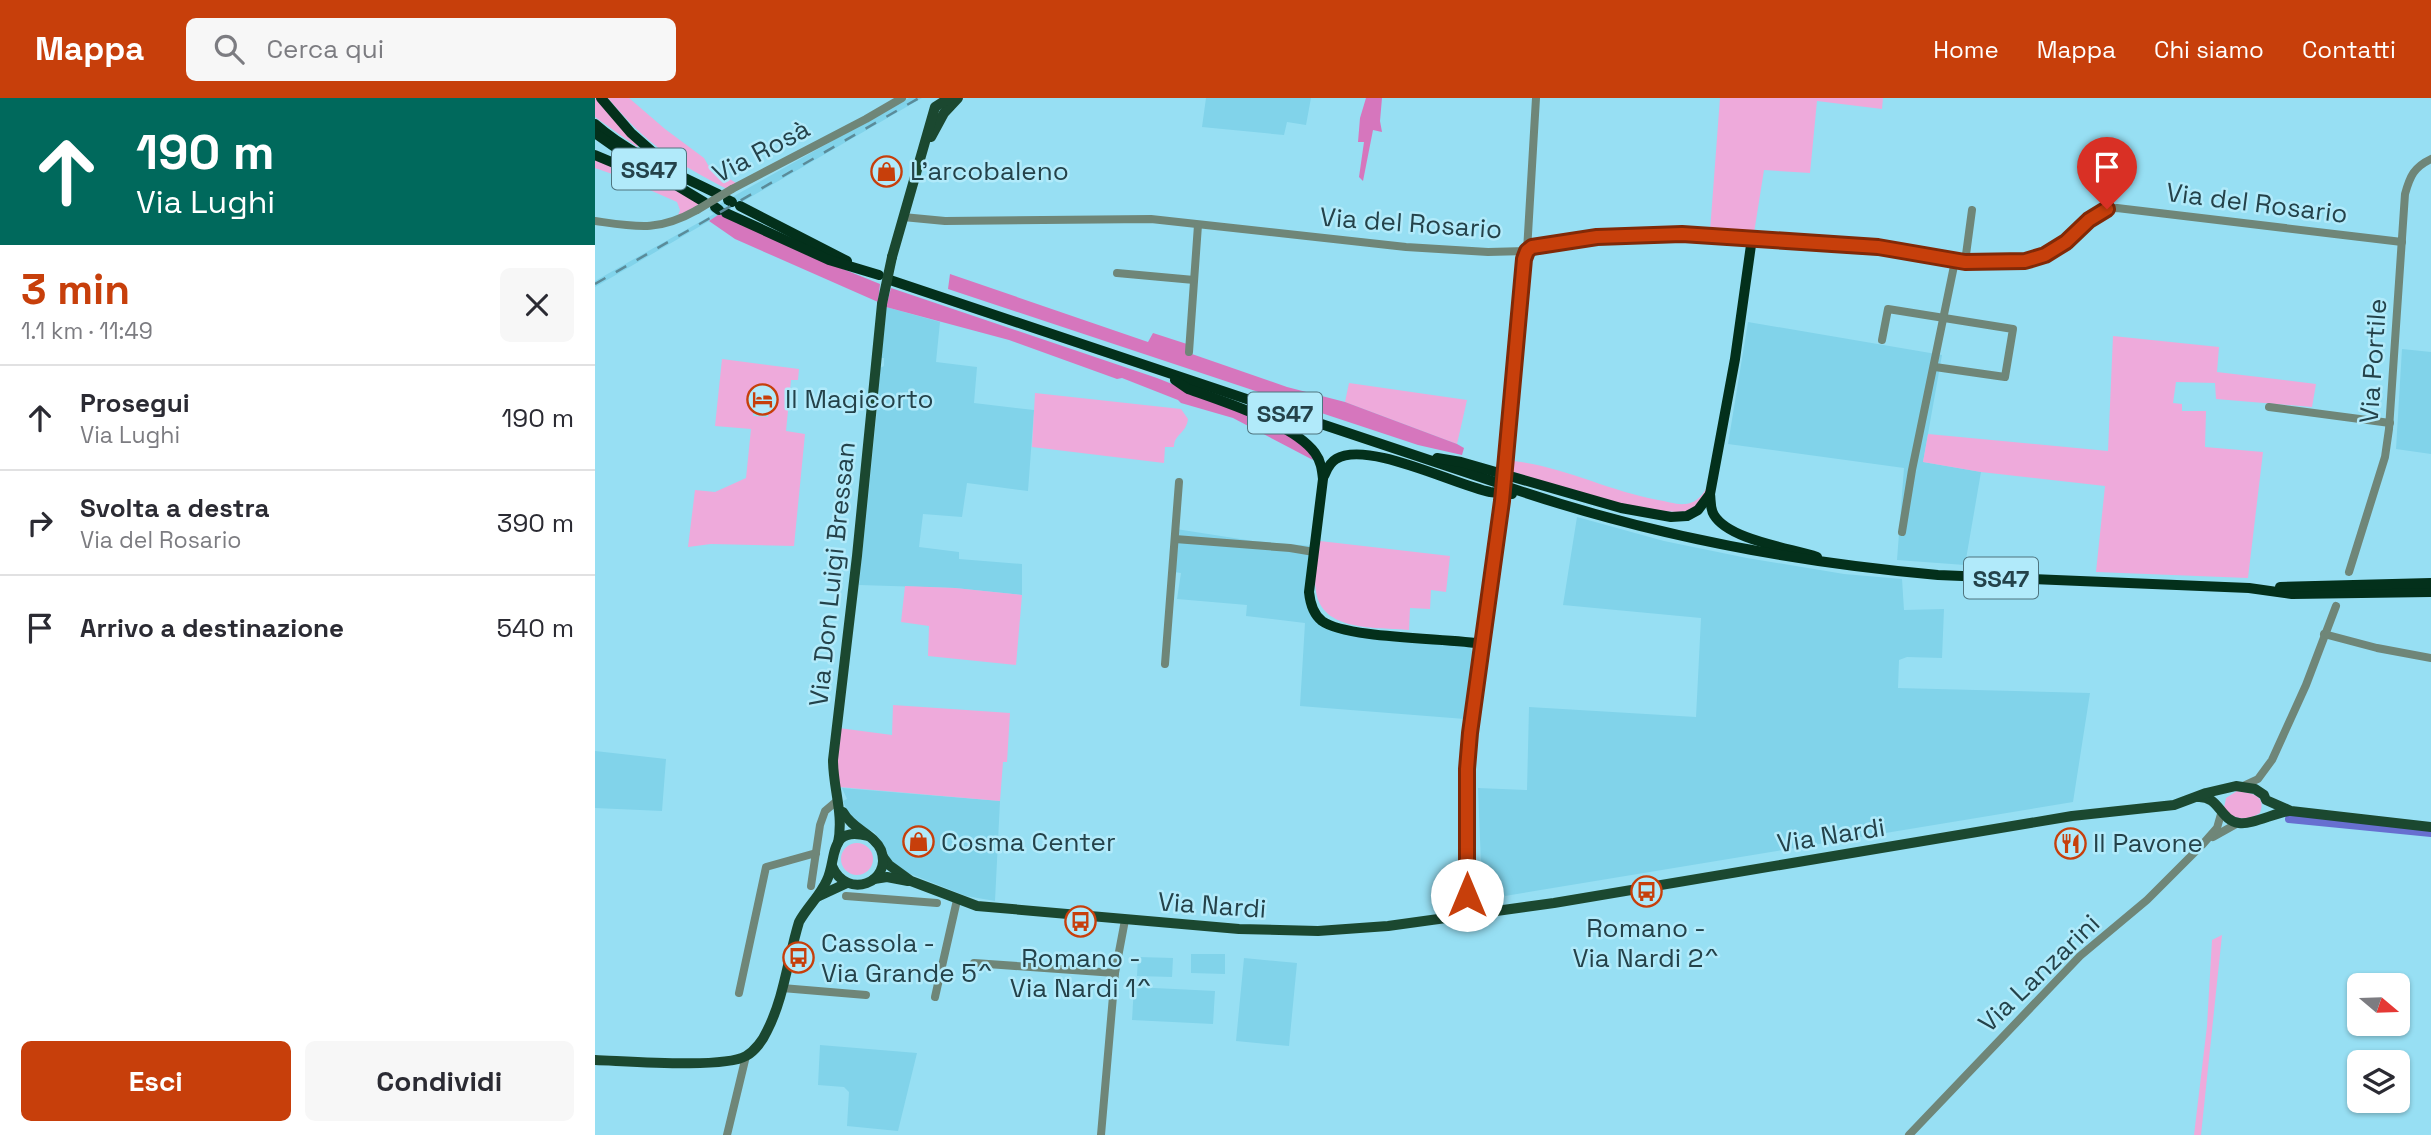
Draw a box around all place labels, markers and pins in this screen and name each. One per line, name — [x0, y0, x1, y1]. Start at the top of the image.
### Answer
pin — [2077, 137, 2137, 209]
shop icon: L'arcobaleno — [870, 154, 904, 188]
place label: L'arcobaleno — [910, 154, 1069, 188]
hotel icon: Il Magicorto — [745, 382, 779, 416]
place label: Il Magicorto — [785, 382, 934, 416]
shop icon: Cosma Center — [901, 825, 935, 859]
place label: Cosma Center — [941, 825, 1116, 859]
restaurant icon: Il Pavone — [2053, 826, 2087, 860]
place label: Il Pavone — [2093, 826, 2203, 860]
bus stop icon: Romano - Via Nardi 2^ — [1629, 875, 1663, 909]
bus stop icon: Romano - Via Nardi 1^ — [1064, 905, 1098, 939]
place label: Romano - Via Nardi 2^ — [1572, 911, 1720, 975]
place label: Cassola - Via Grande 5^ — [821, 926, 993, 990]
bus stop icon: Cassola - Via Grande 5^ — [781, 941, 815, 975]
place label: Romano - Via Nardi 1^ — [1010, 941, 1152, 1005]

